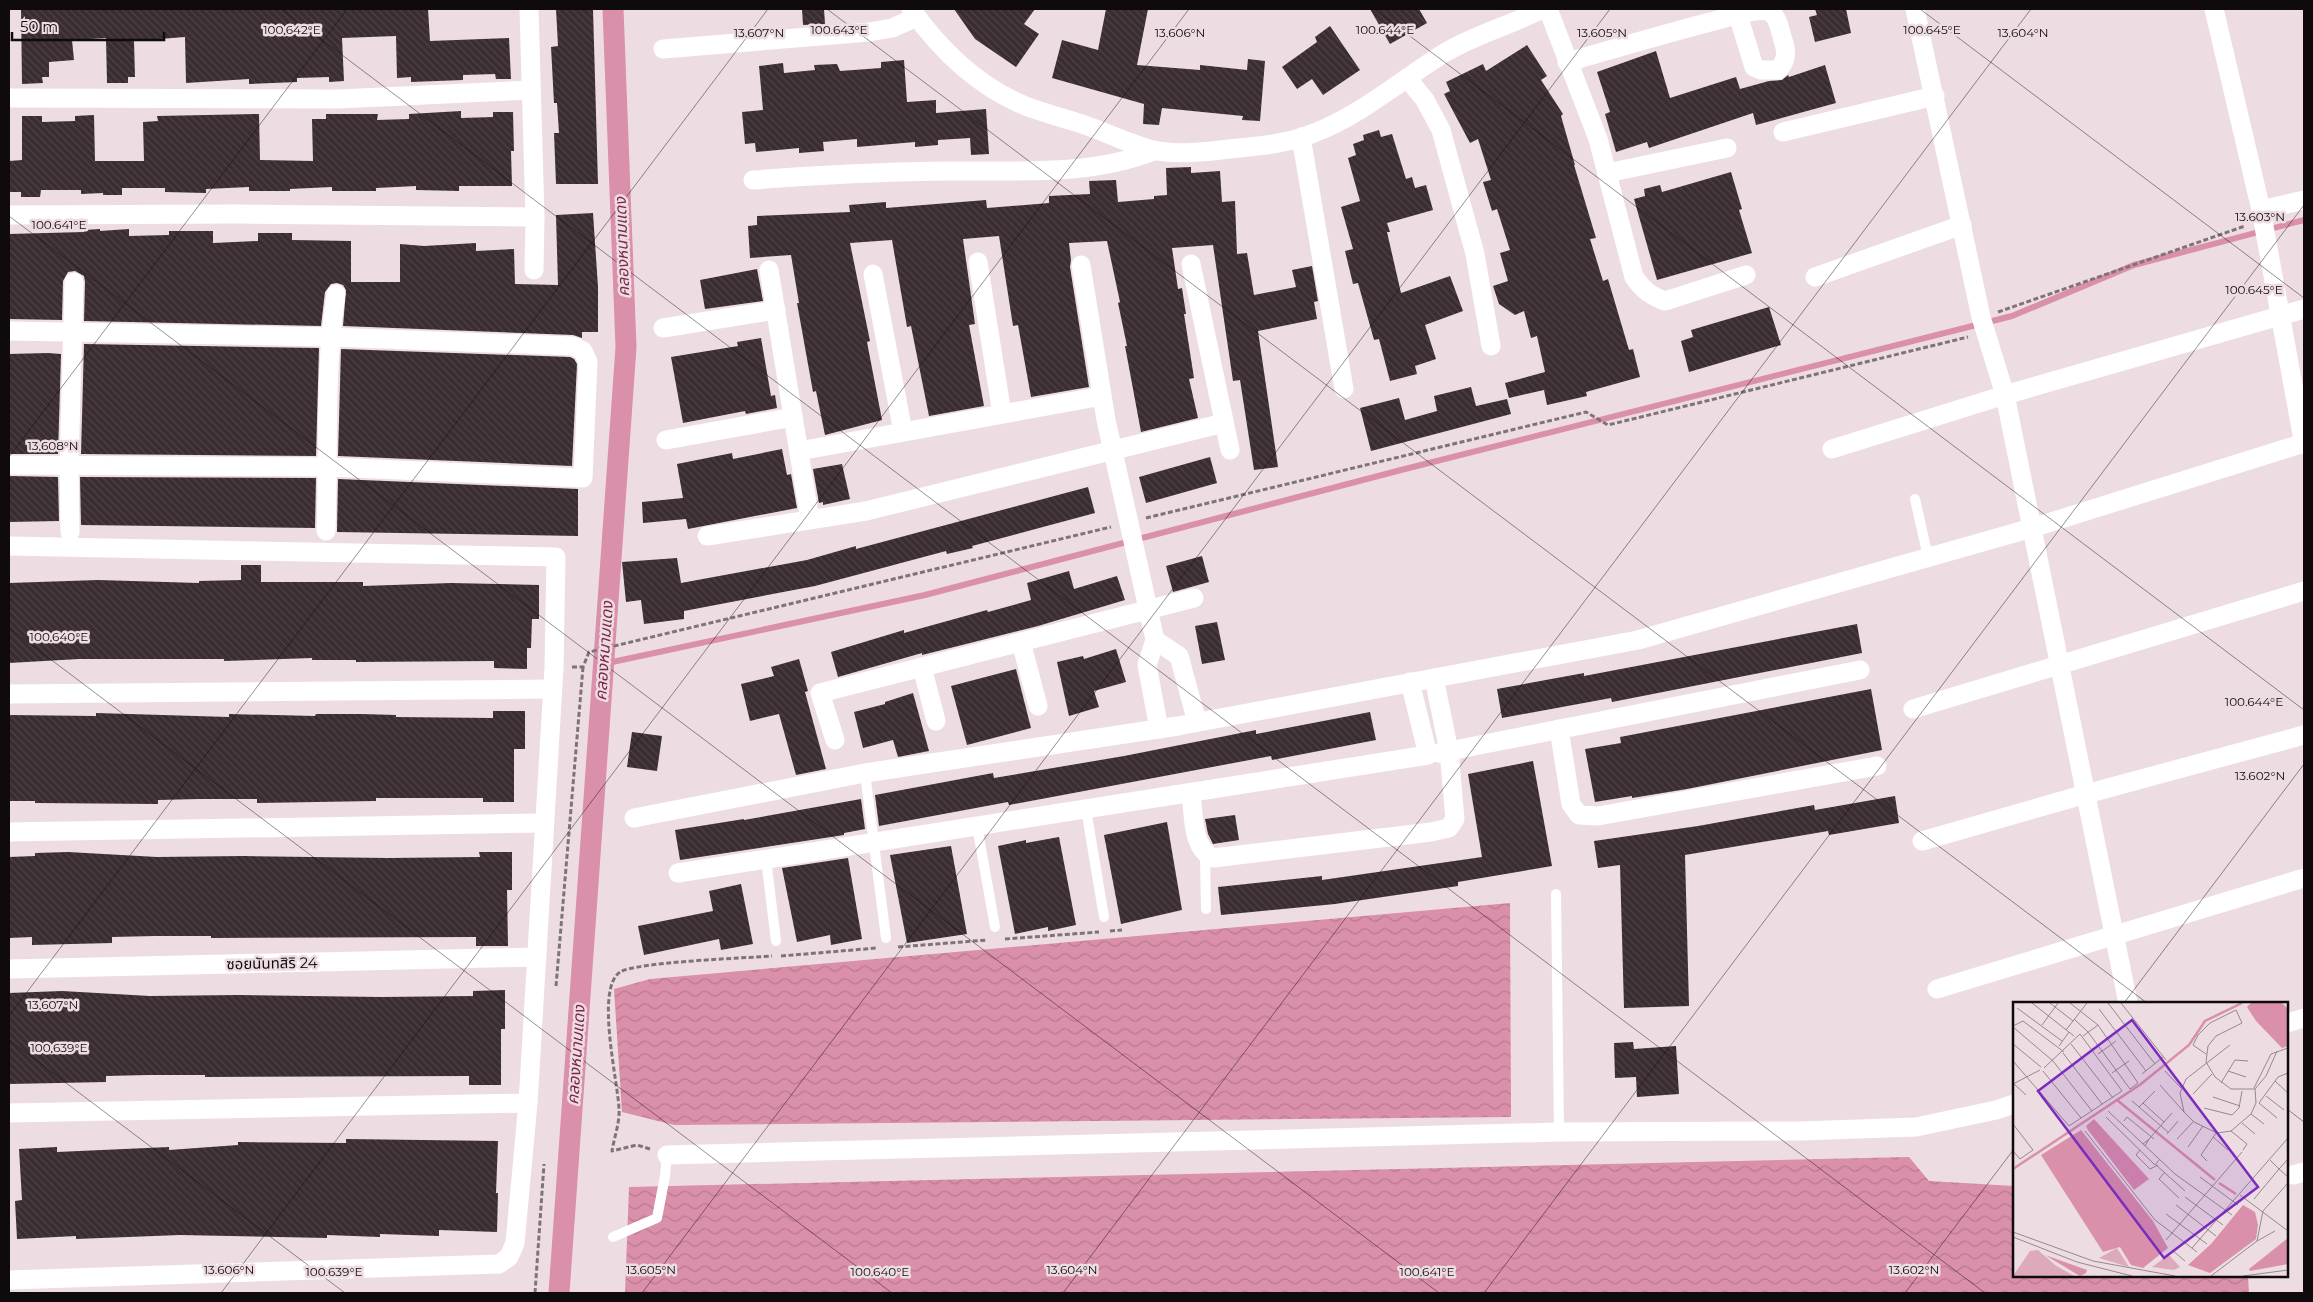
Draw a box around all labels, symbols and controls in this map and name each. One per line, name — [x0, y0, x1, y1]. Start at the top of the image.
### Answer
scale bar — [12, 10, 165, 42]
text: 50 m — [20, 17, 58, 36]
text: 100.642°E — [263, 22, 321, 37]
text: 100.643°E — [810, 22, 868, 37]
text: 100.644°E — [1356, 22, 1414, 37]
text: 100.645°E — [1903, 22, 1961, 37]
text: 13.607°N — [734, 25, 784, 40]
text: 13.606°N — [1155, 25, 1205, 40]
text: 13.605°N — [1577, 25, 1627, 40]
text: 13.604°N — [1997, 25, 2049, 40]
water label: คลองหนามแดง — [611, 195, 633, 297]
text: 13.603°N — [2235, 209, 2285, 224]
text: 100.641°E — [32, 217, 86, 232]
text: 100.645°E — [2225, 282, 2283, 297]
text: 13.608°N — [27, 438, 79, 453]
water label: คลองหนามแดง — [591, 599, 617, 701]
text: 100.640°E — [30, 629, 88, 644]
text: 100.644°E — [2225, 694, 2283, 709]
text: 13.602°N — [2235, 768, 2285, 783]
street label: ซอยนันทสิริ 24 — [226, 953, 318, 973]
text: 13.607°N — [28, 997, 78, 1012]
inset map — [2013, 1002, 2288, 1277]
water label: คลองหนามแดง — [563, 1003, 589, 1105]
text: 100.639°E — [31, 1040, 87, 1055]
text: 13.606°N — [204, 1262, 254, 1277]
text: 13.605°N — [626, 1262, 676, 1277]
text: 13.604°N — [1046, 1262, 1098, 1277]
text: 13.602°N — [1889, 1262, 1939, 1277]
text: 100.639°E — [306, 1264, 362, 1279]
text: 100.640°E — [851, 1264, 909, 1279]
text: 100.641°E — [1400, 1264, 1454, 1279]

